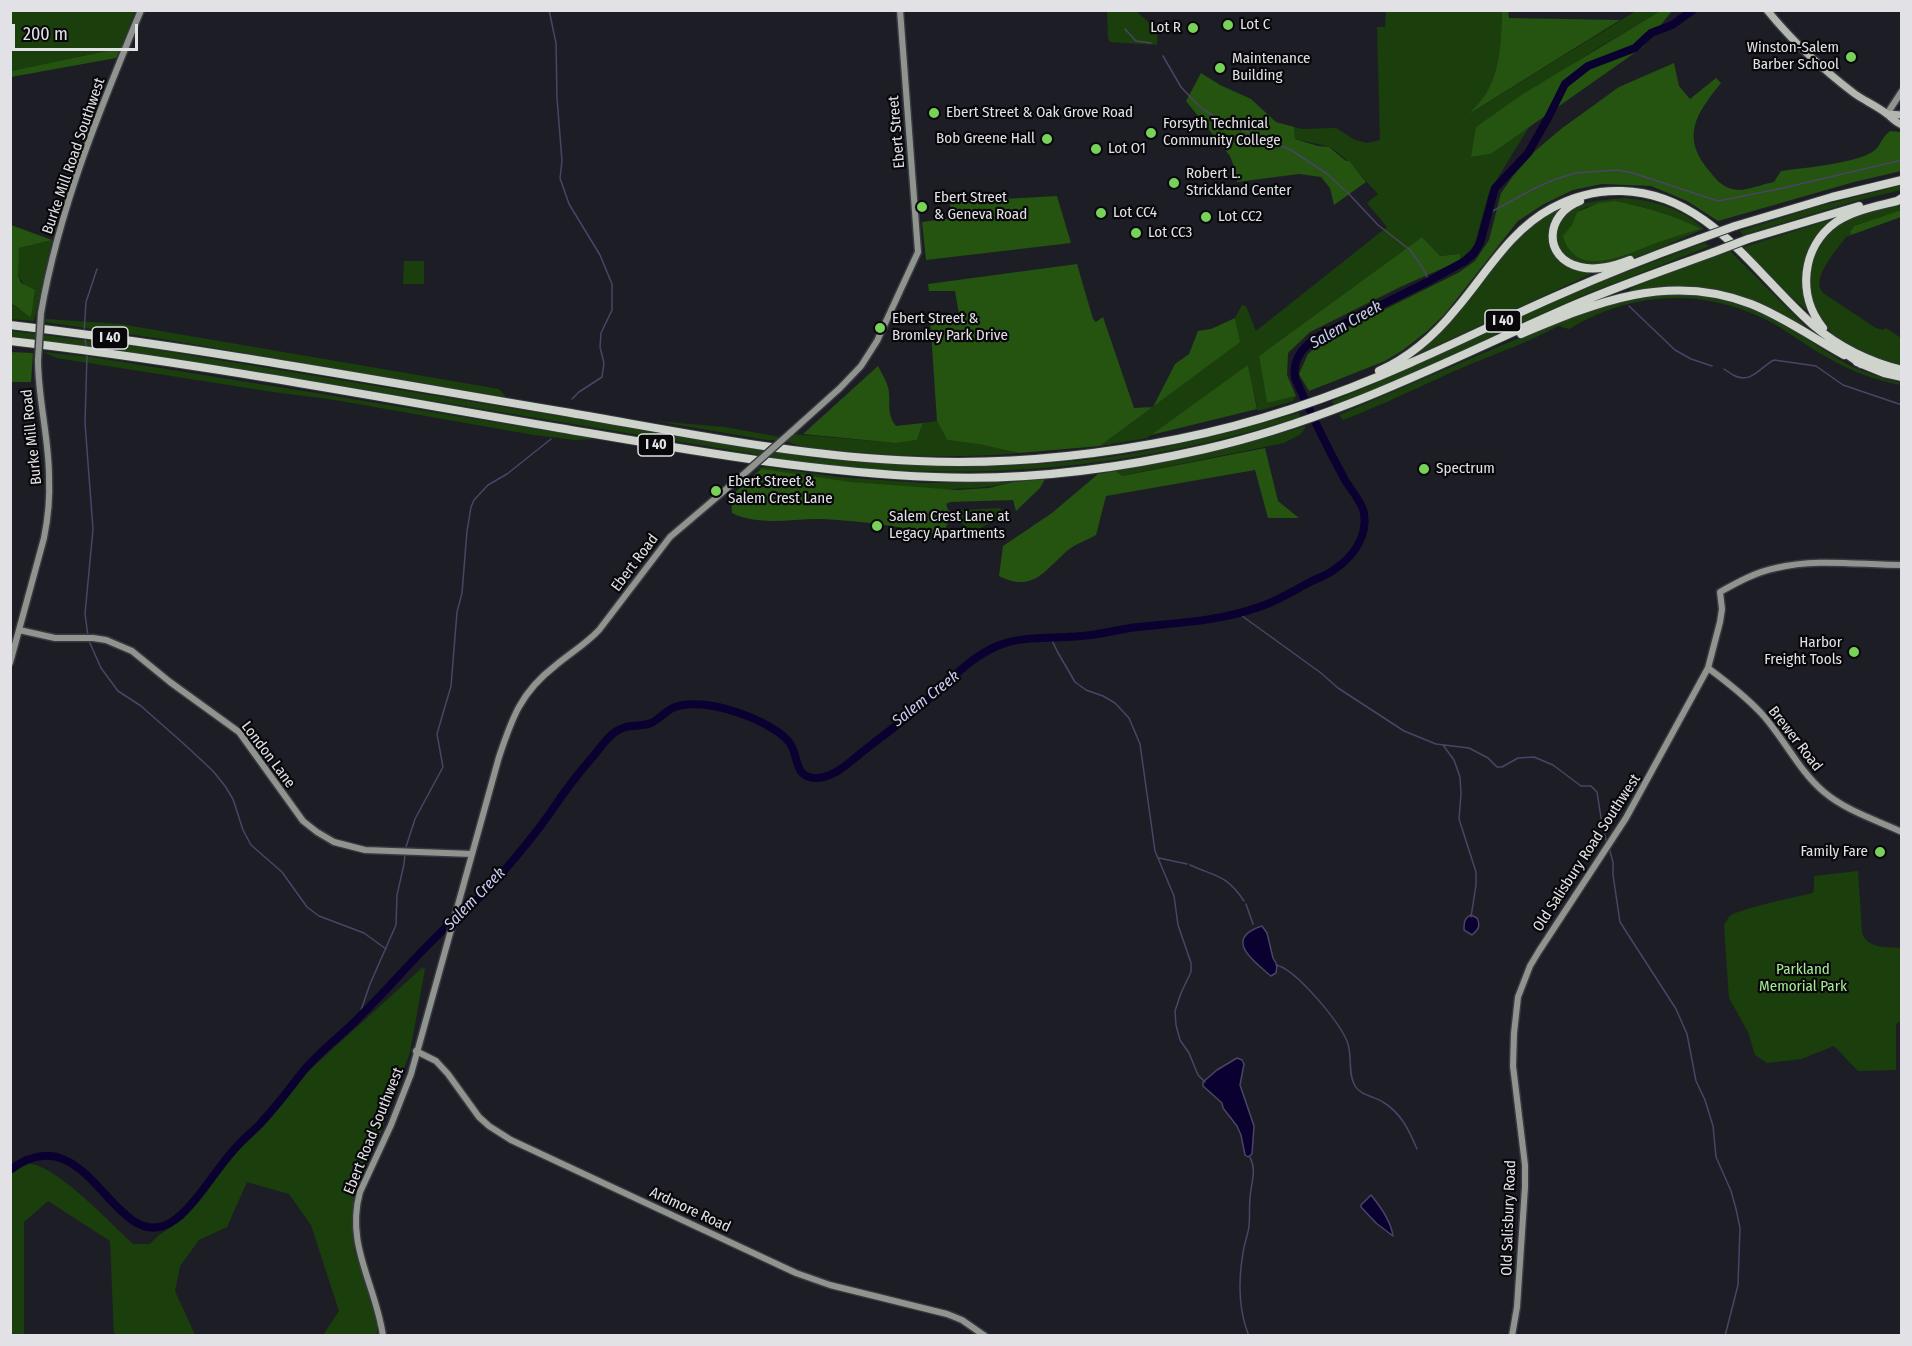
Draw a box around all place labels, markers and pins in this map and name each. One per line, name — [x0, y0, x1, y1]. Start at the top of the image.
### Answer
place label: Lot C — [1240, 16, 1270, 34]
marker: Lot C — [1221, 18, 1235, 32]
place label: Lot R — [1150, 19, 1181, 37]
marker: Lot R — [1186, 21, 1200, 35]
place label: Winston-Salem Barber School — [1747, 39, 1839, 74]
place label: Maintenance Building — [1232, 50, 1310, 85]
marker: Winston-Salem Barber School — [1844, 50, 1858, 64]
marker: Maintenance Building — [1213, 61, 1227, 75]
place label: Ebert Street & Oak Grove Road — [946, 104, 1133, 122]
marker: Ebert Street & Oak Grove Road — [927, 106, 941, 120]
place label: Forsyth Technical Community College — [1163, 115, 1281, 150]
marker: Forsyth Technical Community College — [1144, 126, 1158, 140]
place label: Bob Greene Hall — [936, 130, 1035, 148]
marker: Bob Greene Hall — [1040, 132, 1054, 146]
place label: Lot O1 — [1108, 140, 1146, 158]
marker: Lot O1 — [1089, 142, 1103, 156]
place label: Robert L. Strickland Center — [1186, 165, 1291, 200]
marker: Robert L. Strickland Center — [1167, 176, 1181, 190]
place label: Ebert Street & Geneva Road — [934, 189, 1027, 224]
marker: Ebert Street & Geneva Road — [915, 200, 929, 214]
place label: Lot CC4 — [1113, 204, 1157, 222]
marker: Lot CC4 — [1094, 206, 1108, 220]
place label: Lot CC2 — [1218, 208, 1262, 226]
marker: Lot CC2 — [1199, 210, 1213, 224]
place label: Lot CC3 — [1148, 224, 1192, 242]
marker: Lot CC3 — [1129, 226, 1143, 240]
place label: Ebert Street & Bromley Park Drive — [892, 310, 1008, 345]
marker: Ebert Street & Bromley Park Drive — [873, 321, 887, 335]
place label: Spectrum — [1436, 460, 1495, 478]
marker: Spectrum — [1417, 462, 1431, 476]
place label: Ebert Street & Salem Crest Lane — [728, 473, 833, 508]
marker: Ebert Street & Salem Crest Lane — [709, 484, 723, 498]
place label: Salem Crest Lane at Legacy Apartments — [889, 508, 1009, 543]
marker: Salem Crest Lane at Legacy Apartments — [870, 519, 884, 533]
place label: Harbor Freight Tools — [1764, 634, 1842, 669]
marker: Harbor Freight Tools — [1847, 645, 1861, 659]
place label: Family Fare — [1800, 843, 1868, 861]
marker: Family Fare — [1873, 845, 1887, 859]

